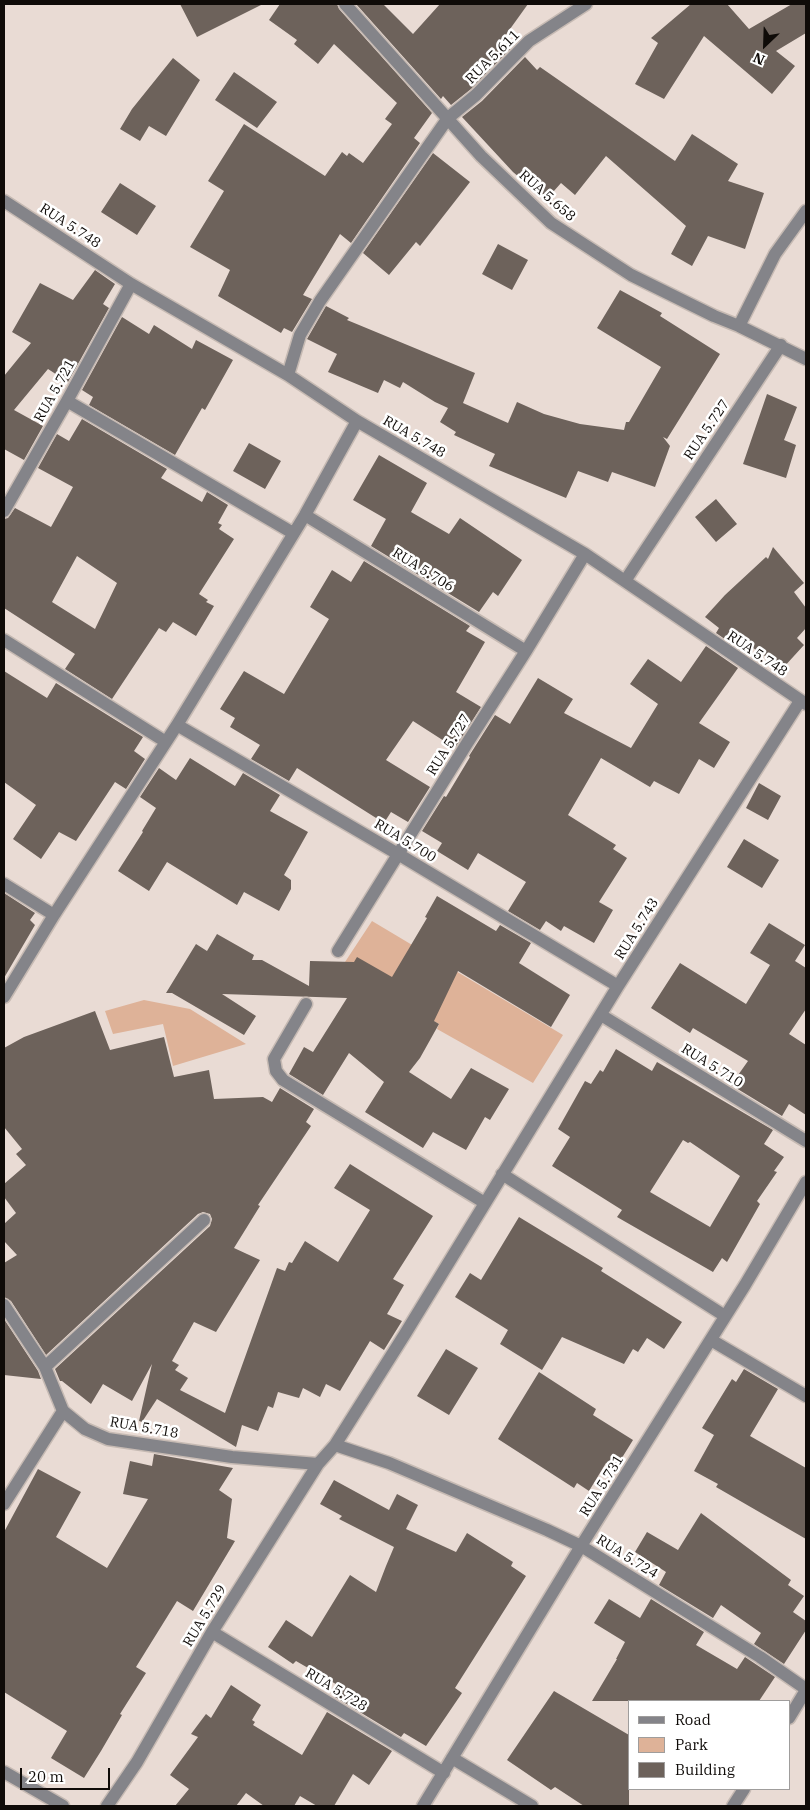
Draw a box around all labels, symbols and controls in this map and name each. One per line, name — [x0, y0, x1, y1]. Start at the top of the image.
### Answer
north arrow — [740, 20, 790, 70]
street label: RUA 5.611 — [463, 27, 523, 87]
text: N — [750, 48, 768, 69]
street label: RUA 5.658 — [515, 167, 579, 225]
street label: RUA 5.748 — [36, 200, 104, 252]
street label: RUA 5.721 — [31, 357, 79, 425]
street label: RUA 5.727 — [681, 397, 733, 463]
street label: RUA 5.748 — [380, 412, 448, 462]
street label: RUA 5.706 — [389, 544, 457, 596]
street label: RUA 5.748 — [724, 628, 790, 680]
street label: RUA 5.727 — [423, 711, 475, 779]
street label: RUA 5.700 — [371, 816, 439, 866]
street label: RUA 5.743 — [611, 895, 663, 963]
street label: RUA 5.710 — [678, 1040, 746, 1092]
street label: RUA 5.718 — [108, 1414, 180, 1442]
street label: RUA 5.731 — [576, 1452, 628, 1520]
street label: RUA 5.724 — [593, 1531, 661, 1583]
street label: RUA 5.729 — [180, 1582, 230, 1650]
street label: RUA 5.728 — [302, 1665, 370, 1715]
legend — [628, 1700, 790, 1790]
text: Road — [675, 1710, 711, 1729]
text: Park — [675, 1735, 708, 1754]
scale bar — [22, 1758, 112, 1790]
text: Building — [675, 1760, 735, 1779]
text: 20 m — [28, 1767, 64, 1786]

